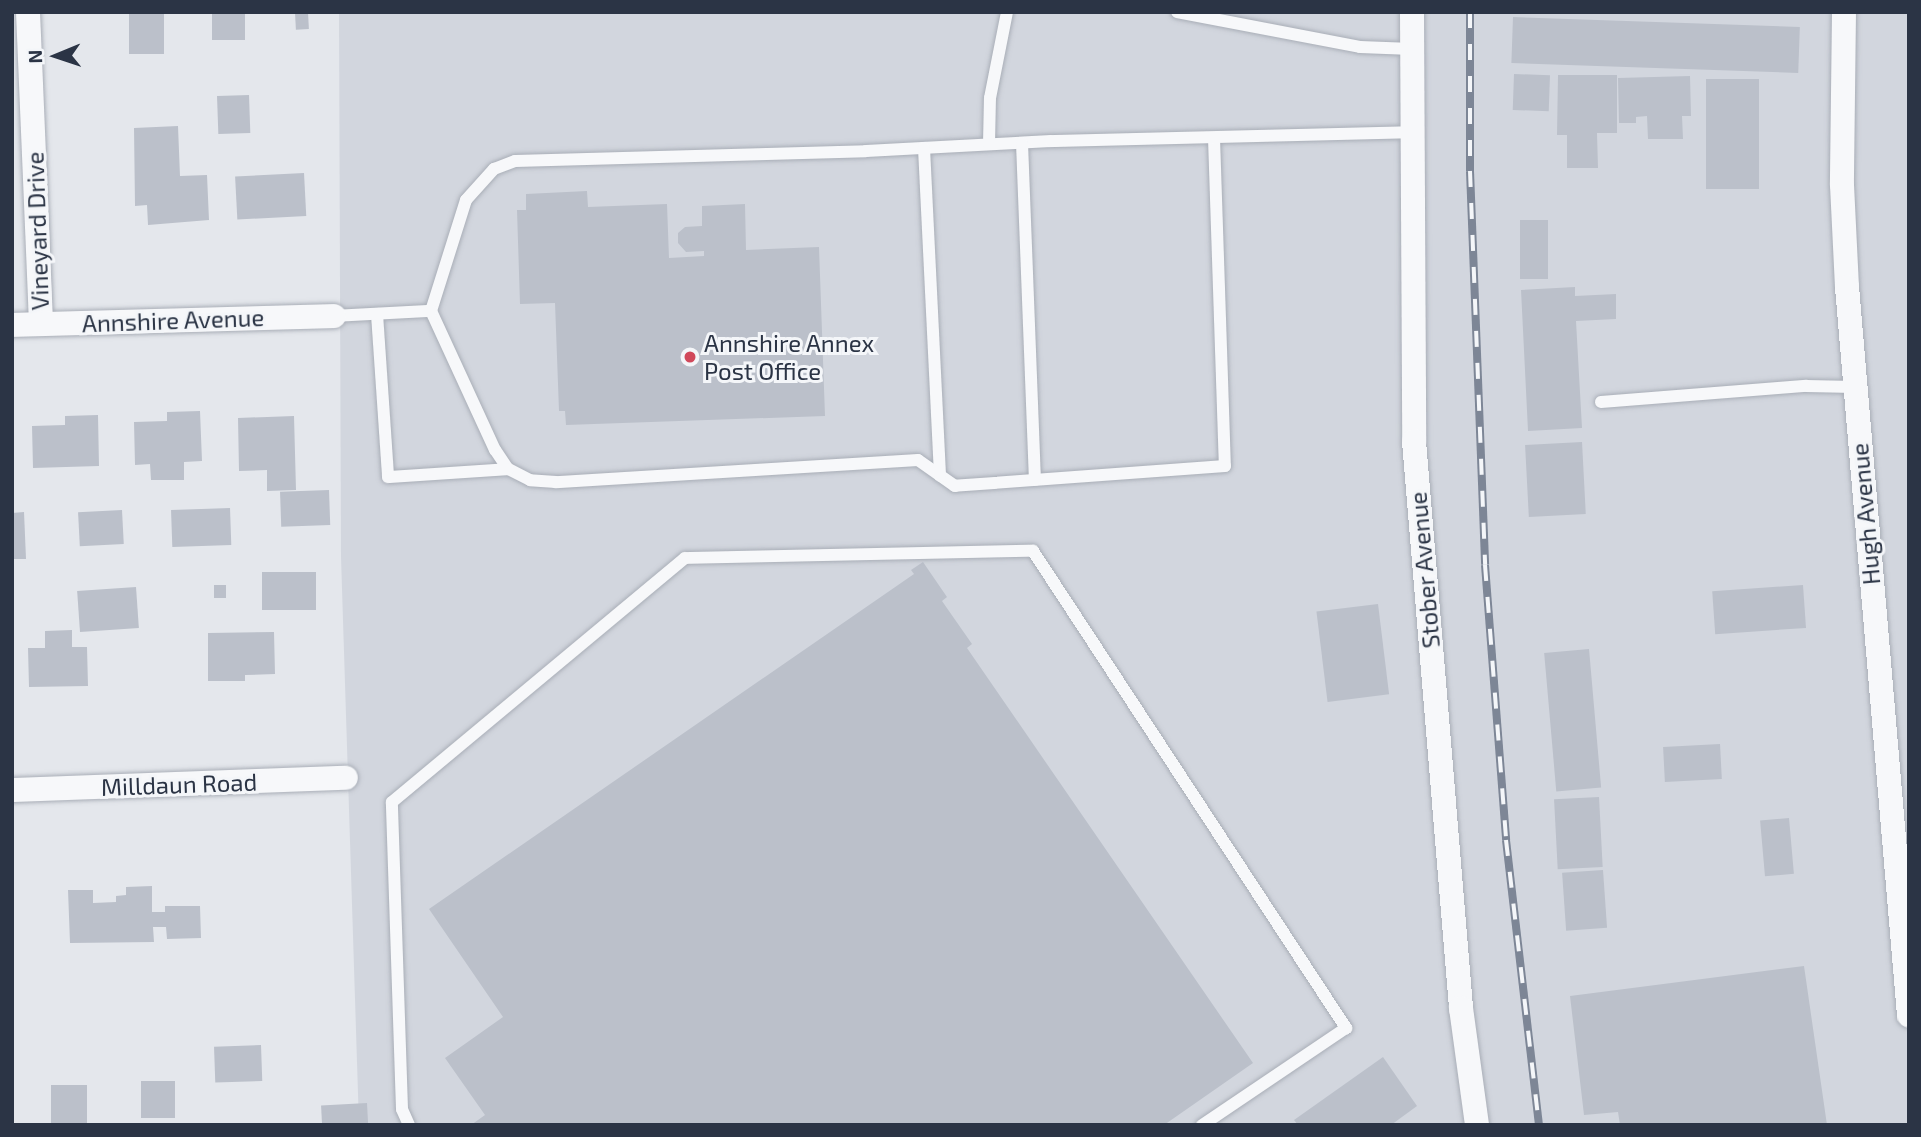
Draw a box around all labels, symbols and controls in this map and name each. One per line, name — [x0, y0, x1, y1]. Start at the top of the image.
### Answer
north arrow — [21, 21, 91, 91]
text: N — [23, 49, 46, 64]
street label: Vineyard Drive — [20, 151, 54, 311]
street label: Annshire Avenue — [81, 302, 265, 338]
place label: Annshire Annex Post Office — [704, 329, 875, 385]
marker: Annshire Annex Post Office — [682, 349, 698, 365]
street label: Hugh Avenue — [1844, 442, 1886, 586]
street label: Stober Avenue — [1403, 490, 1445, 650]
street label: Milldaun Road — [100, 767, 258, 801]

